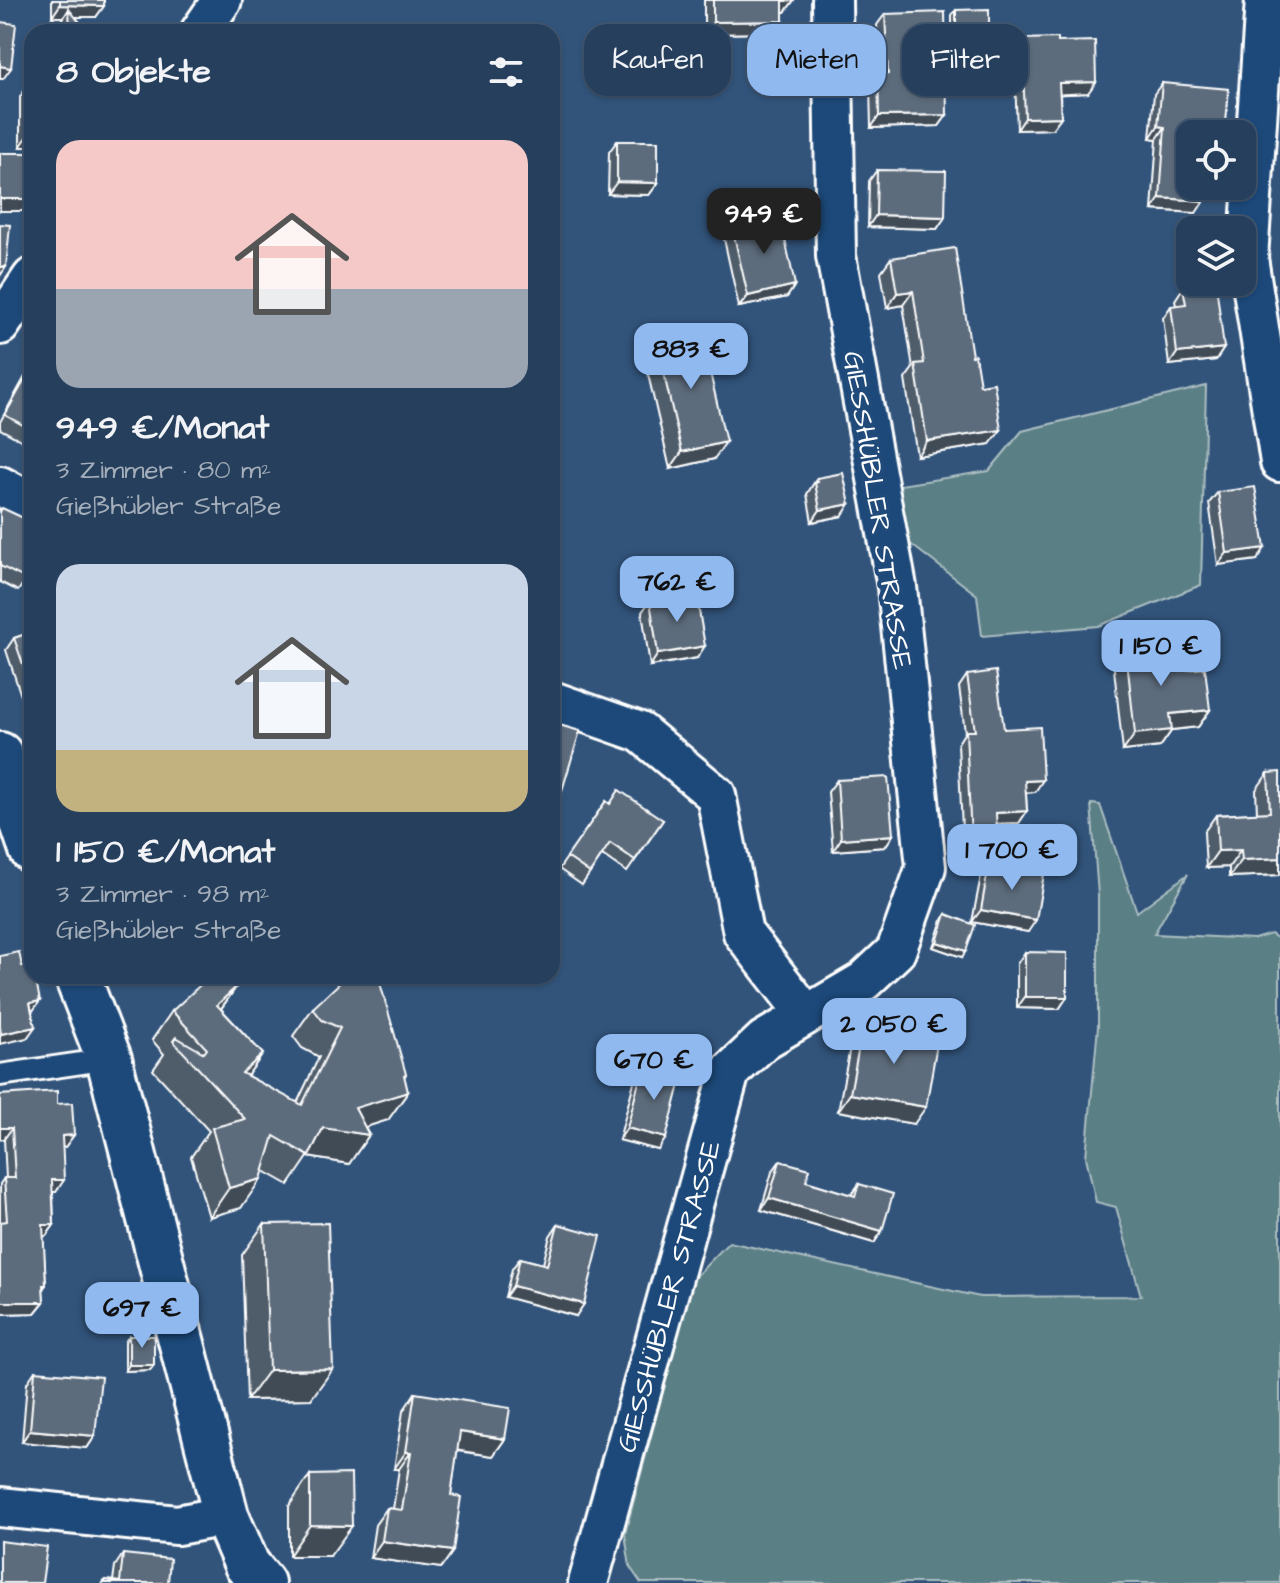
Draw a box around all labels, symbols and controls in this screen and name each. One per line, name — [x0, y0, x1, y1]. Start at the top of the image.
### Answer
chip: Kaufen — [584, 24, 731, 96]
chip: Mieten — [747, 24, 886, 96]
chip: Filter — [902, 24, 1028, 96]
text: 8 Objekte — [56, 48, 211, 96]
icon: filters — [484, 50, 528, 94]
map controls — [1176, 120, 1256, 296]
button: locate — [1176, 120, 1256, 200]
pin: 949 € — [708, 188, 820, 256]
icon: home — [220, 192, 364, 336]
text: 949 € — [725, 196, 803, 232]
button: layers — [1176, 216, 1256, 296]
pin: 883 € — [635, 323, 747, 391]
text: 883 € — [652, 331, 730, 367]
street label: GIESSHÜBLER STRASSE — [833, 348, 922, 673]
text: 949 €/Monat — [56, 404, 269, 452]
text: 3 Zimmer · 80 m² — [56, 452, 271, 488]
text: Gießhübler Straße — [56, 488, 281, 524]
pin: 762 € — [621, 556, 733, 624]
text: 762 € — [638, 564, 716, 600]
icon: home — [220, 616, 364, 760]
pin: 1 150 € — [1087, 620, 1235, 688]
text: 1 150 € — [1120, 628, 1202, 664]
pin: 1 700 € — [938, 824, 1086, 892]
text: 1 150 €/Monat — [56, 828, 275, 876]
text: 1 700 € — [965, 832, 1059, 868]
text: 3 Zimmer · 98 m² — [56, 876, 269, 912]
text: Gießhübler Straße — [56, 912, 281, 948]
pin: 2 050 € — [820, 998, 968, 1066]
text: 2 050 € — [840, 1006, 948, 1042]
pin: 670 € — [598, 1034, 710, 1102]
text: 670 € — [614, 1042, 694, 1078]
street label: GIESSHÜBLER STRASSE — [607, 1136, 731, 1457]
pin: 697 € — [86, 1282, 198, 1350]
text: 697 € — [103, 1290, 181, 1326]

